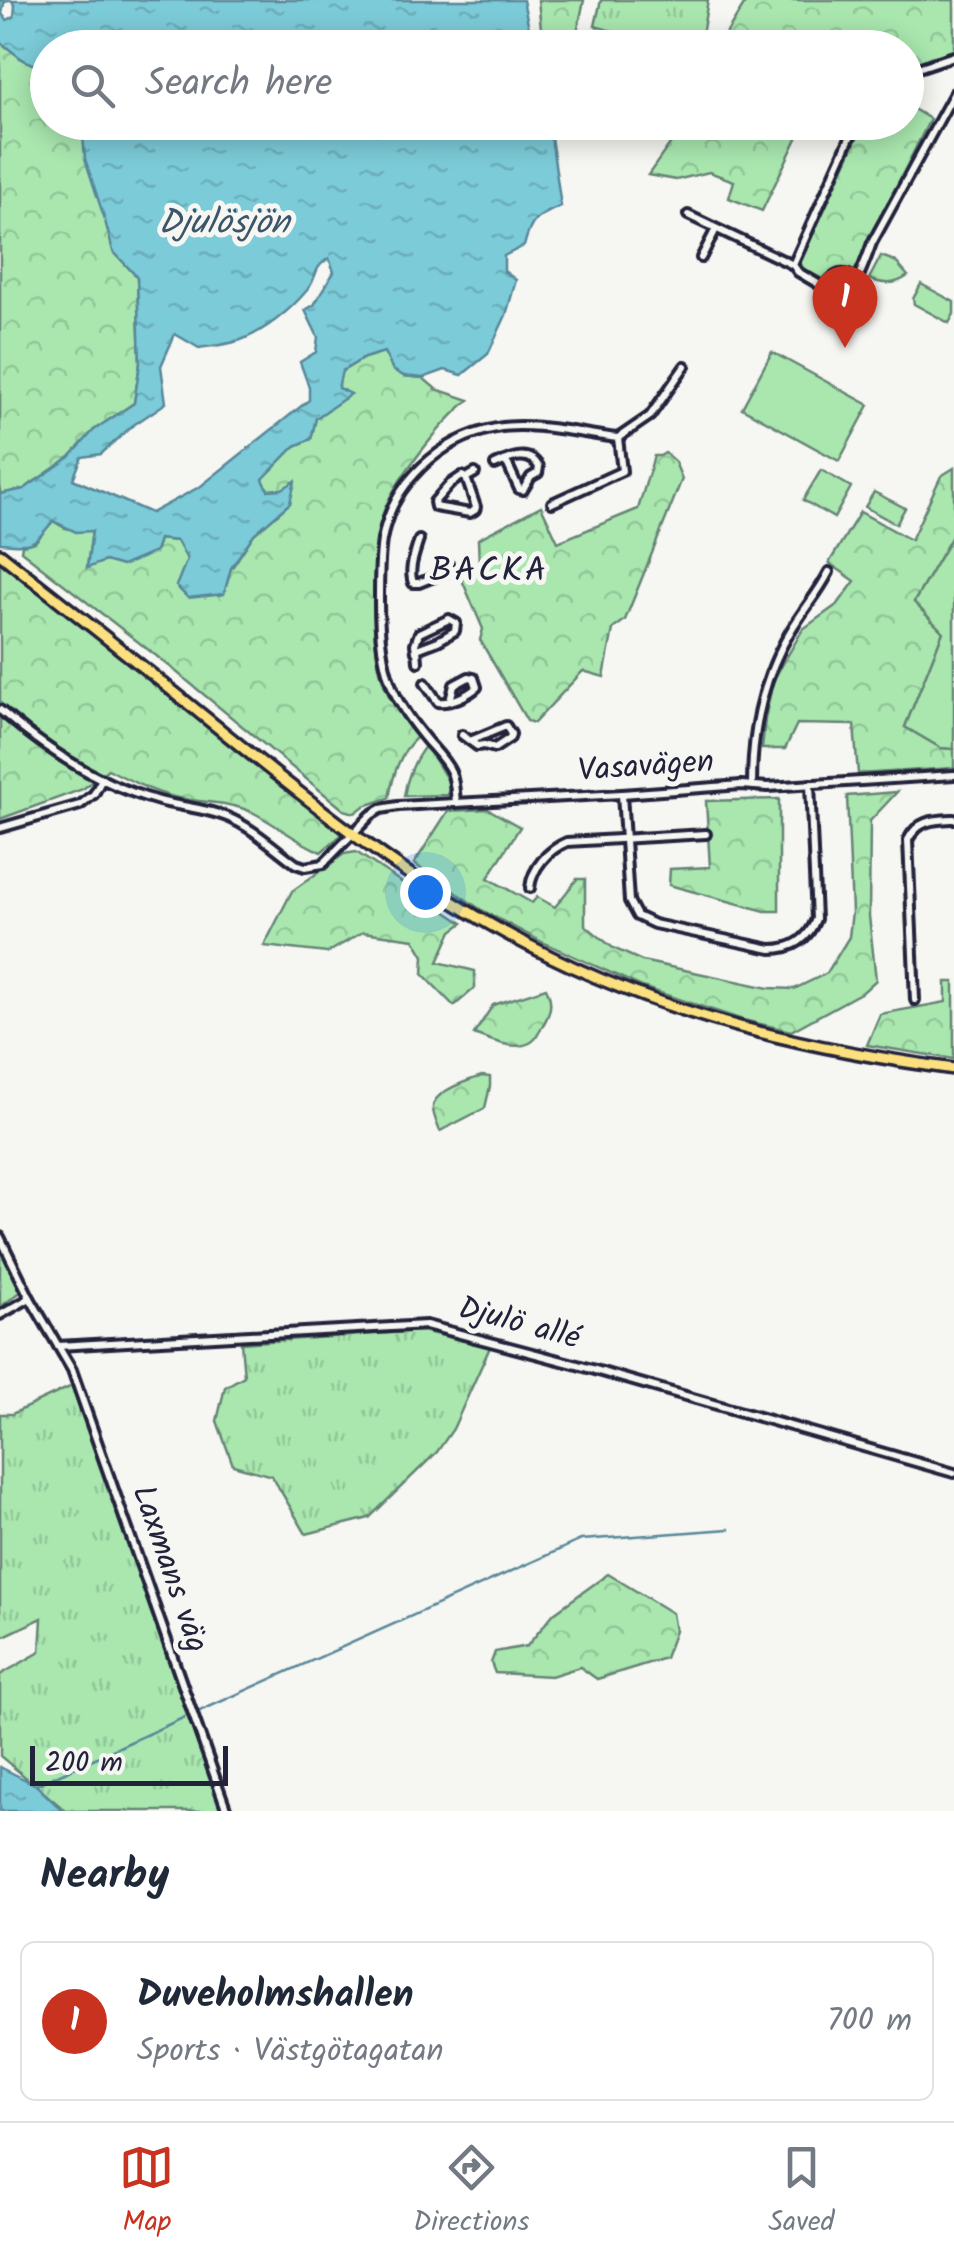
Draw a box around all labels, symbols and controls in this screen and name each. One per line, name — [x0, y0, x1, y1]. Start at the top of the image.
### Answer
search box — [30, 30, 924, 140]
text: Search here — [145, 55, 332, 115]
icon: search — [65, 58, 120, 113]
water label: Djulösjön — [159, 196, 292, 252]
pin: 1 — [812, 266, 878, 348]
district label: BACKA — [429, 544, 549, 600]
street label: Vasavägen — [576, 737, 716, 797]
your location — [400, 867, 451, 918]
street label: Djulö allé — [453, 1283, 587, 1365]
street label: Laxmans väg — [117, 1478, 221, 1660]
scale bar — [30, 1741, 228, 1786]
text: 200 m — [45, 1741, 123, 1786]
text: Nearby — [40, 1843, 169, 1910]
text: Duveholmshallen — [137, 1966, 414, 2026]
text: 1 — [70, 1996, 79, 2047]
text: 700 m — [827, 1996, 912, 2047]
text: Sports · Västgötagatan — [137, 2026, 444, 2077]
tab: Map — [119, 2140, 174, 2245]
tab: Directions — [413, 2140, 529, 2245]
tab: Saved — [768, 2140, 835, 2245]

